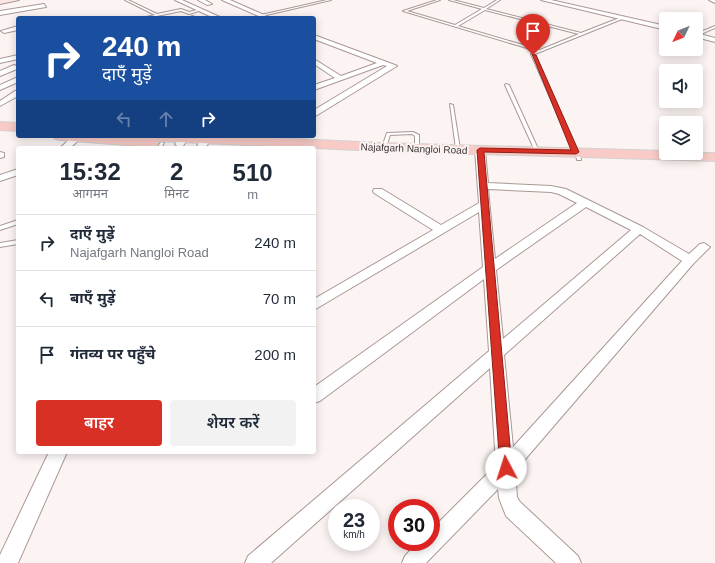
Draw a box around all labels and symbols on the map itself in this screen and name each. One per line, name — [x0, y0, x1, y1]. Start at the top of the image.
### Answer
north arrow — [659, 12, 703, 56]
pin — [516, 14, 550, 55]
street label: Najafgarh Nangloi Road — [360, 141, 468, 156]
position arrow — [485, 447, 527, 489]
speed limit sign: 30 — [388, 499, 440, 551]

